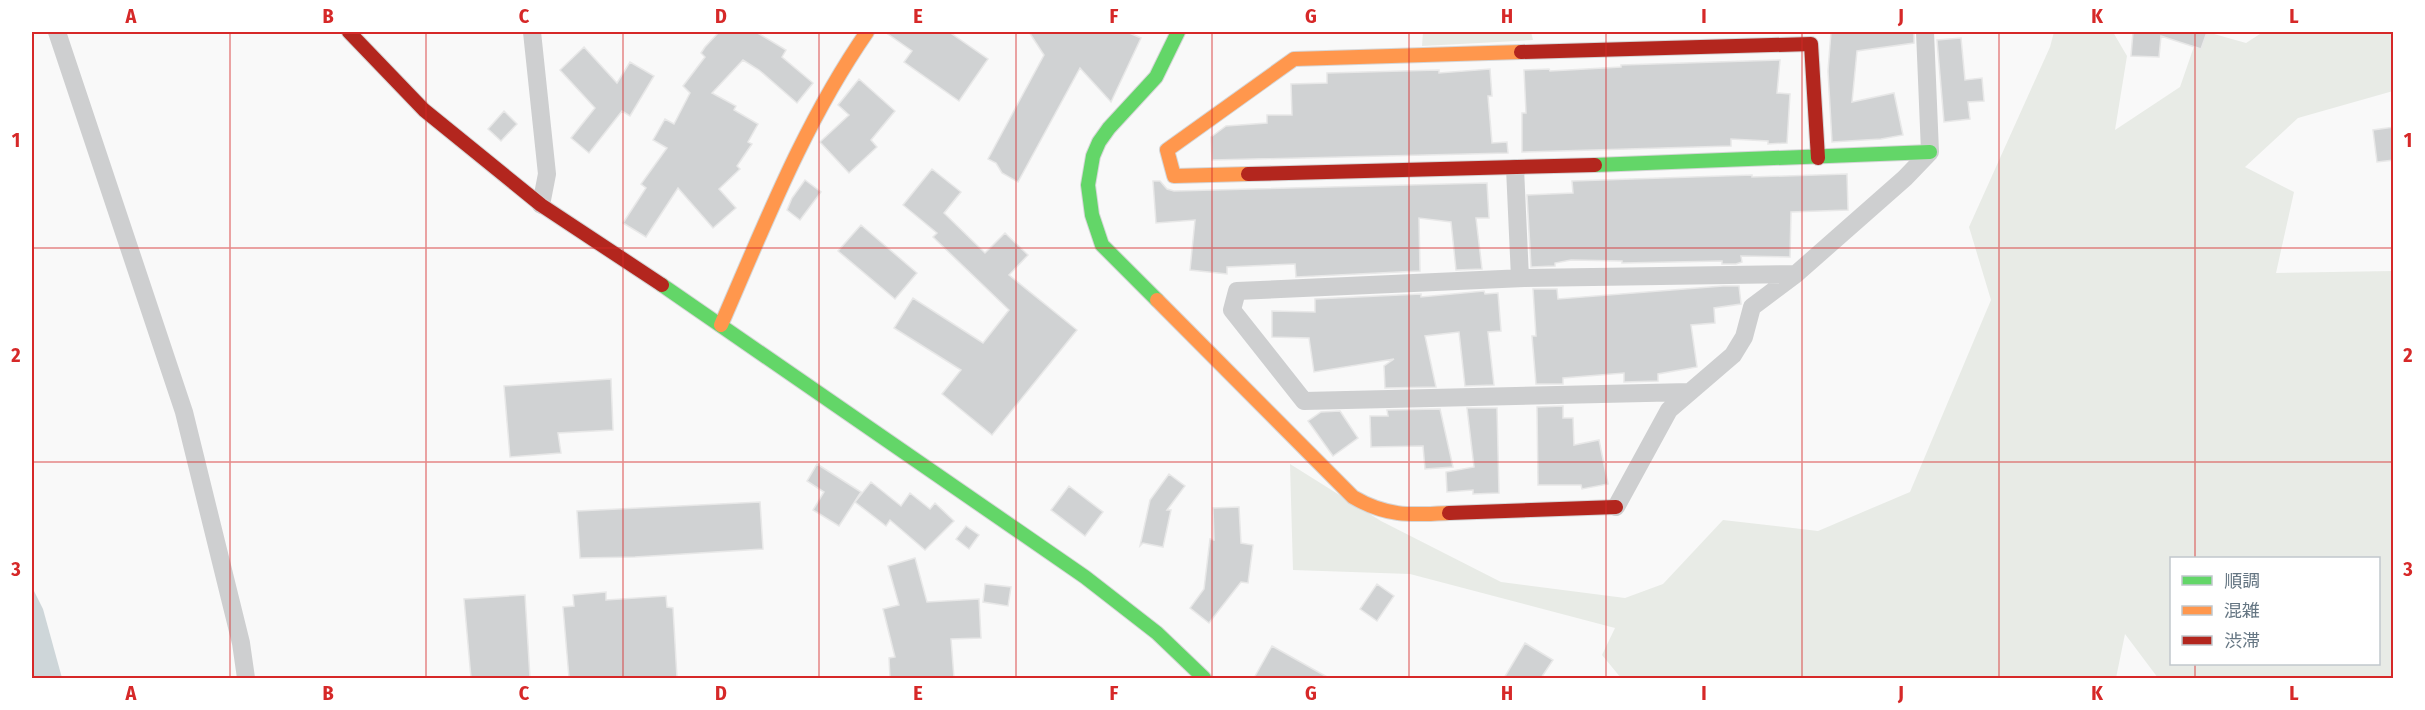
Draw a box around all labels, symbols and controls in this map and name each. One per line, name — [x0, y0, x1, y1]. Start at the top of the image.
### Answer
text: A — [125, 4, 138, 28]
text: B — [322, 4, 334, 28]
text: C — [519, 4, 530, 28]
text: D — [715, 4, 727, 28]
text: E — [913, 4, 923, 28]
text: F — [1110, 4, 1119, 28]
text: G — [1305, 4, 1317, 28]
text: H — [1501, 4, 1513, 28]
text: I — [1701, 4, 1707, 28]
text: J — [1897, 4, 1904, 28]
text: K — [2091, 4, 2103, 28]
text: L — [2289, 4, 2299, 28]
text: 1 — [12, 128, 20, 152]
text: 1 — [2404, 128, 2412, 152]
text: 2 — [10, 343, 21, 367]
text: 2 — [2402, 343, 2413, 367]
text: 3 — [10, 557, 21, 581]
legend — [2170, 557, 2380, 665]
text: 3 — [2402, 557, 2413, 581]
text: 順調 — [2224, 570, 2260, 592]
text: 混雑 — [2224, 600, 2260, 622]
text: 渋滞 — [2224, 630, 2260, 652]
text: A — [125, 681, 138, 705]
text: B — [322, 681, 334, 705]
text: C — [519, 681, 530, 705]
text: D — [715, 681, 727, 705]
text: E — [913, 681, 923, 705]
text: F — [1110, 681, 1119, 705]
text: G — [1305, 681, 1317, 705]
text: H — [1501, 681, 1513, 705]
text: I — [1701, 681, 1707, 705]
text: J — [1897, 681, 1904, 705]
text: K — [2091, 681, 2103, 705]
text: L — [2289, 681, 2299, 705]

